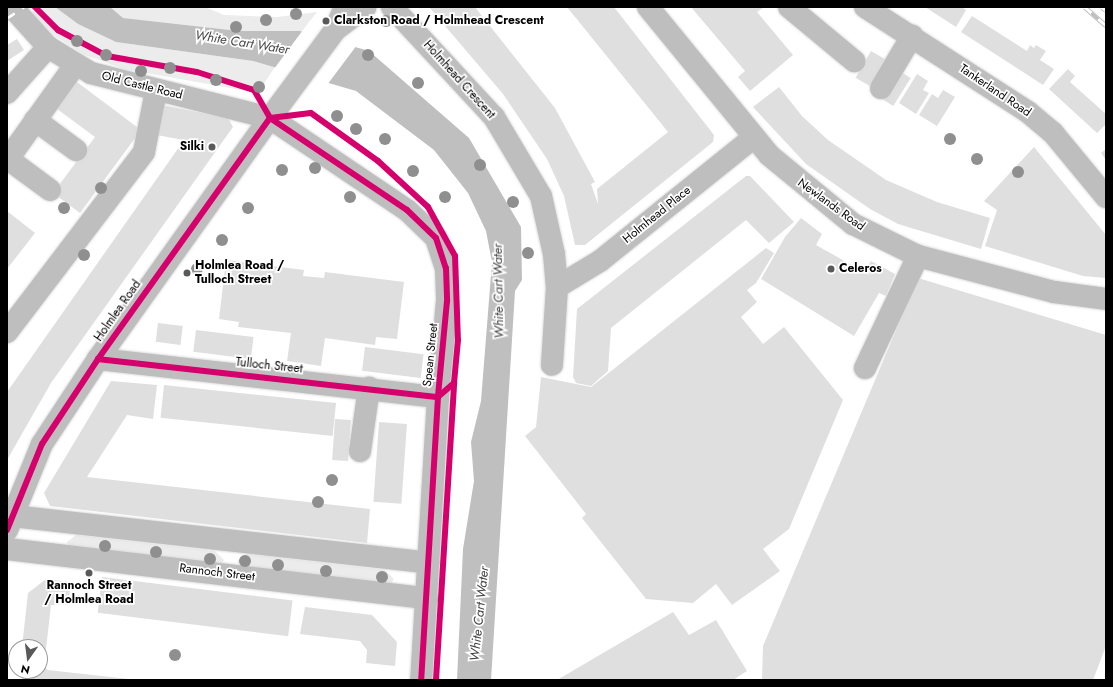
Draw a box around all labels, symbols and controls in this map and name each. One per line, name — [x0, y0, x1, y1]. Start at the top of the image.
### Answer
place label: Clarkston Road / Holmhead Crescent — [334, 14, 544, 28]
marker: Clarkston Road / Holmhead Crescent — [321, 16, 331, 26]
water label: White Cart Water — [194, 28, 290, 58]
street label: Holmhead Crescent — [420, 38, 498, 122]
street label: Tankerland Road — [957, 62, 1033, 120]
street label: Old Castle Road — [100, 69, 184, 103]
place label: Silki — [180, 140, 204, 154]
marker: Silki — [207, 142, 217, 152]
street label: Newlands Road — [795, 176, 867, 234]
street label: Holmhead Place — [620, 183, 694, 247]
water label: White Cart Water — [490, 243, 508, 339]
place label: Holmlea Road / Tulloch Street — [195, 259, 284, 287]
place label: Celeros — [839, 262, 882, 276]
marker: Celeros — [826, 264, 836, 274]
marker: Holmlea Road / Tulloch Street — [182, 268, 192, 278]
street label: Holmlea Road — [92, 278, 144, 344]
street label: Spean Street — [420, 322, 442, 388]
street label: Tulloch Street — [235, 355, 303, 377]
street label: Rannoch Street — [178, 561, 256, 585]
water label: White Cart Water — [467, 566, 493, 662]
marker: Rannoch Street / Holmlea Road — [84, 568, 94, 578]
place label: Rannoch Street / Holmlea Road — [44, 579, 134, 607]
north arrow — [8, 639, 48, 679]
text: N — [19, 661, 32, 678]

